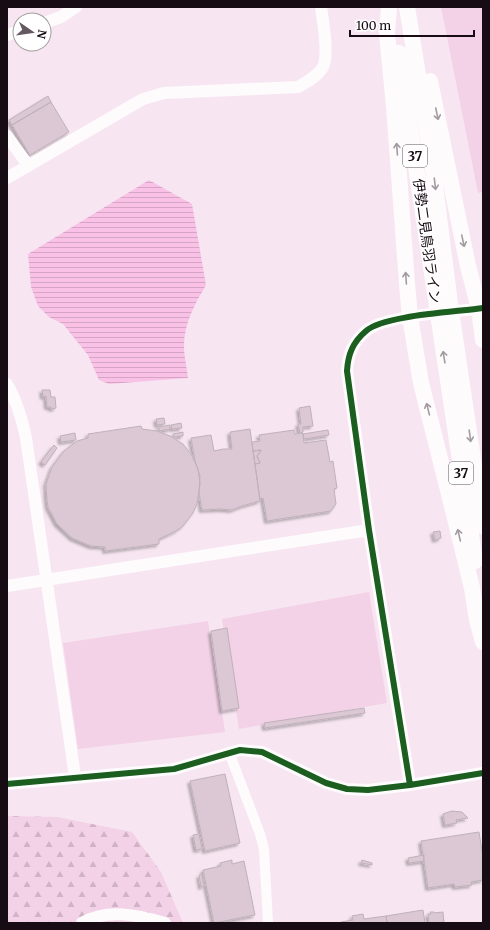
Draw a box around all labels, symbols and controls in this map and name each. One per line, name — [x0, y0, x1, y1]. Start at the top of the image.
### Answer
north arrow — [12, 12, 52, 52]
scale bar — [350, 12, 474, 38]
text: 100 m — [356, 18, 391, 33]
text: N — [34, 28, 50, 40]
one-way arrow — [433, 107, 441, 120]
one-way arrow — [394, 143, 401, 156]
road number: 37 — [403, 145, 427, 167]
street label: 伊勢二見鳥羽ライン — [409, 177, 445, 305]
one-way arrow — [431, 177, 439, 190]
one-way arrow — [459, 234, 467, 247]
one-way arrow — [403, 272, 410, 285]
one-way arrow — [440, 351, 448, 364]
one-way arrow — [423, 403, 431, 416]
one-way arrow — [466, 429, 474, 442]
road number: 37 — [449, 462, 473, 484]
one-way arrow — [454, 529, 462, 542]

